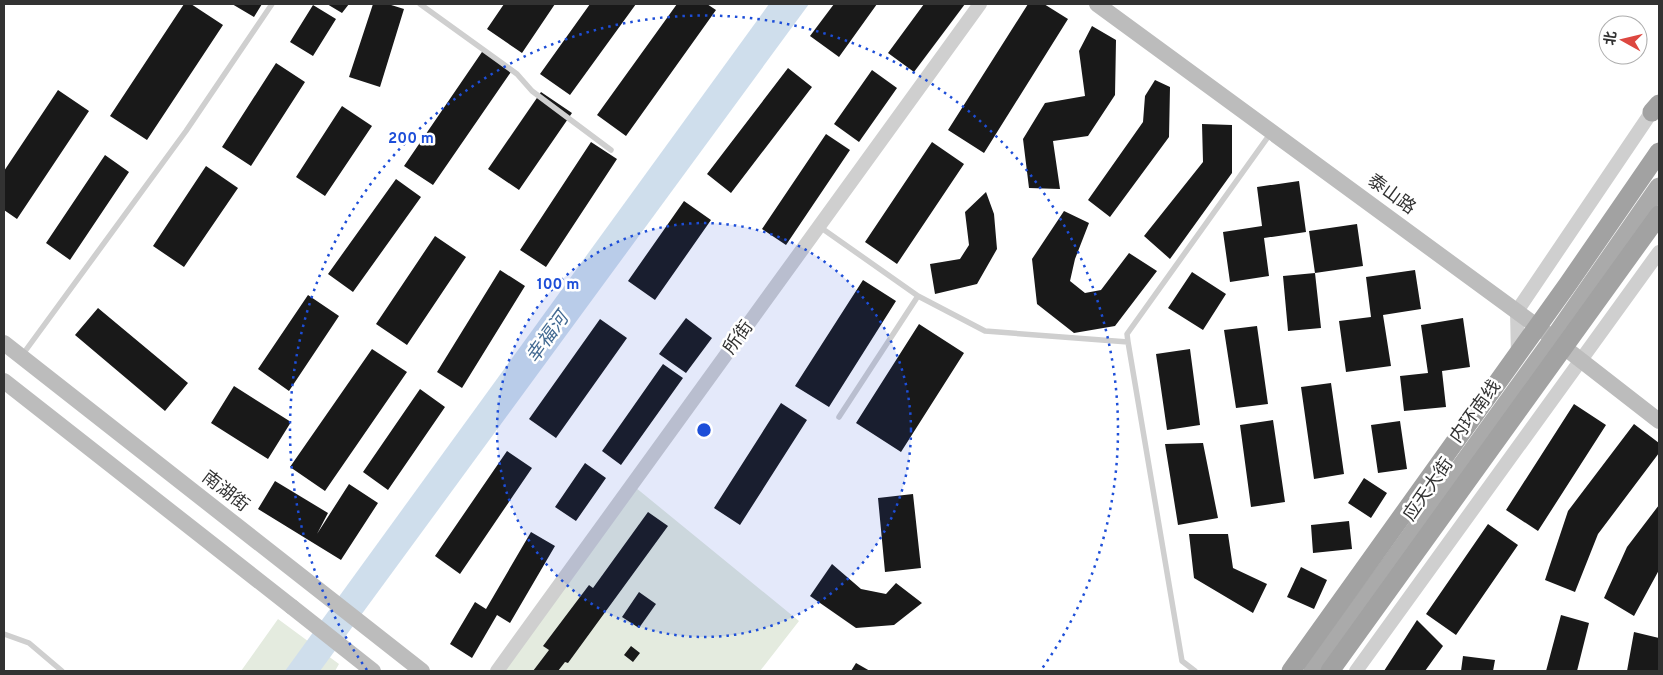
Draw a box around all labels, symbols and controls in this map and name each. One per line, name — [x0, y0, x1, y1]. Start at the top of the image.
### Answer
north arrow — [1598, 15, 1648, 65]
text: 北 — [1602, 30, 1621, 47]
text: 200 m — [388, 130, 434, 149]
street label: 泰山路 — [1362, 170, 1420, 220]
text: 100 m — [537, 276, 579, 295]
water label: 幸福河 — [522, 305, 577, 368]
street label: 所街 — [719, 317, 759, 359]
street label: 内环南线 — [1446, 376, 1506, 448]
centre of rings — [695, 421, 713, 439]
street label: 应天大街 — [1399, 454, 1459, 526]
street label: 南湖街 — [197, 466, 253, 518]

